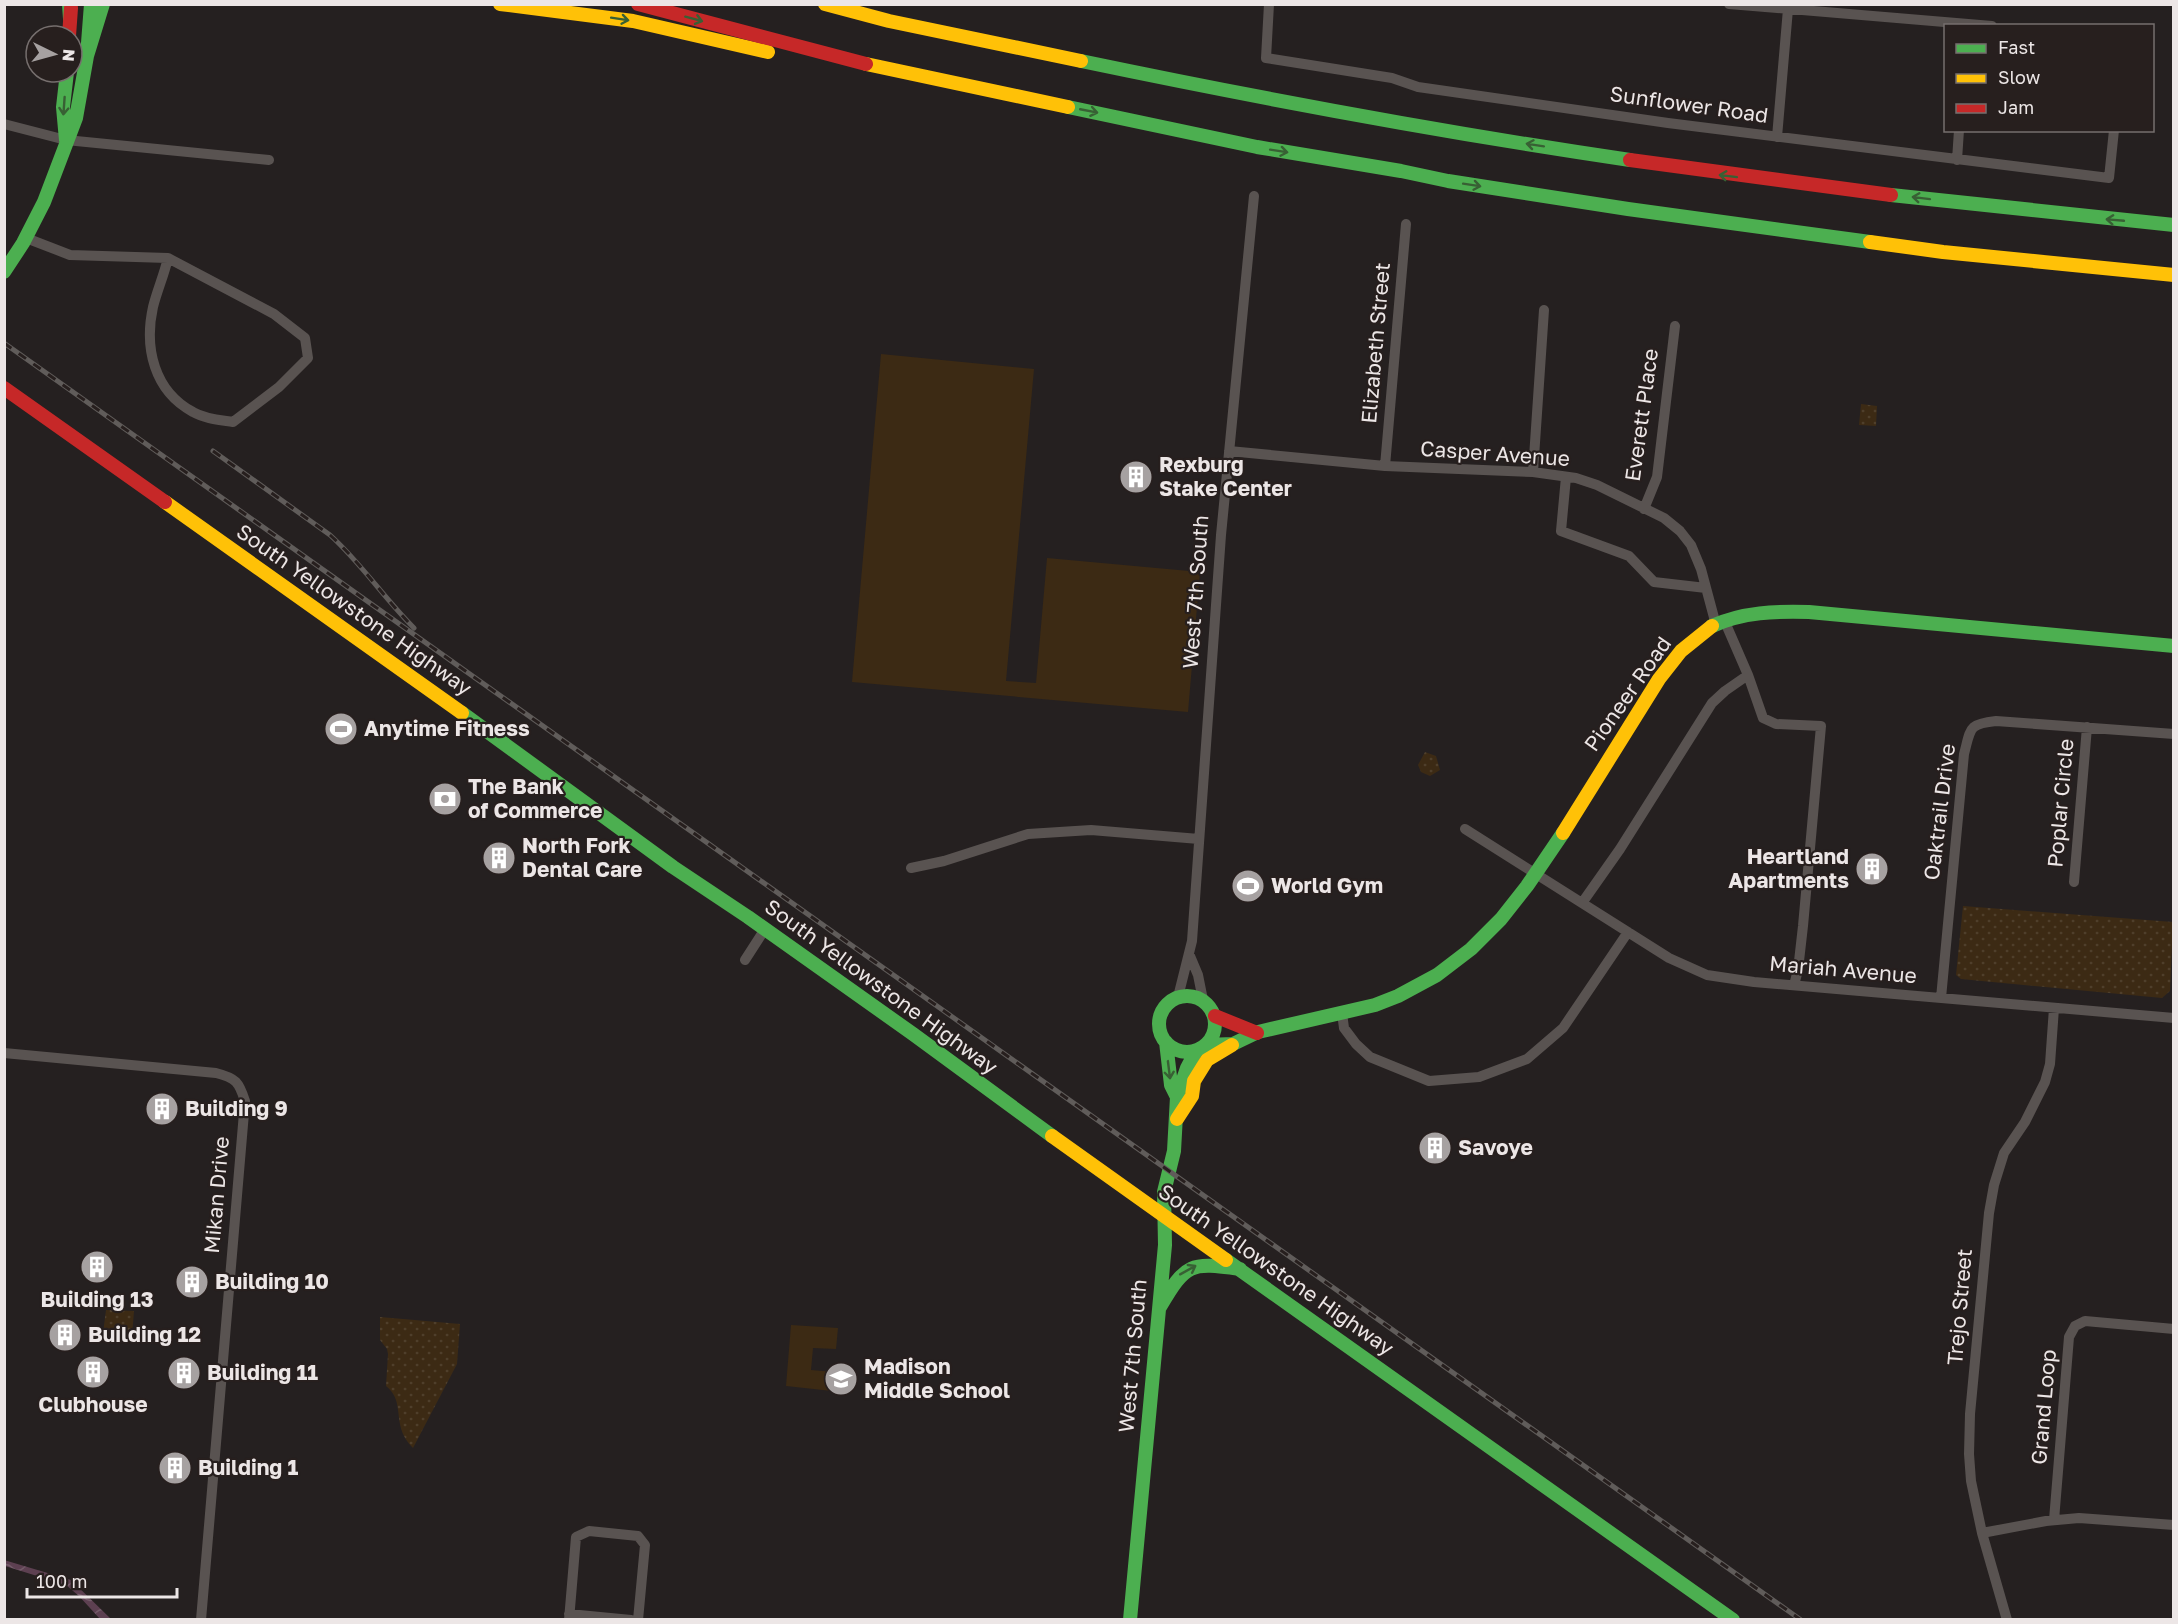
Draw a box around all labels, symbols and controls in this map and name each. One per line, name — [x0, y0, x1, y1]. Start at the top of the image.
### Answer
one-way arrow — [610, 14, 630, 25]
one-way arrow — [684, 14, 703, 26]
north arrow — [24, 24, 84, 84]
legend — [1944, 24, 2154, 132]
text: Fast — [1998, 36, 2035, 58]
text: N — [58, 48, 79, 62]
text: Slow — [1998, 66, 2041, 88]
street label: Sunflower Road — [1608, 80, 1770, 128]
one-way arrow — [58, 95, 69, 115]
text: Jam — [1998, 96, 2034, 118]
one-way arrow — [1078, 106, 1098, 117]
one-way arrow — [1526, 139, 1546, 150]
one-way arrow — [1269, 146, 1289, 157]
one-way arrow — [1718, 170, 1738, 181]
one-way arrow — [1461, 179, 1481, 190]
one-way arrow — [1912, 192, 1932, 203]
one-way arrow — [2106, 214, 2126, 225]
street label: Elizabeth Street — [1355, 261, 1395, 425]
street label: Everett Place — [1619, 347, 1663, 483]
street label: Casper Avenue — [1419, 435, 1571, 471]
place label: Rexburg Stake Center — [1159, 451, 1292, 501]
building icon: Rexburg Stake Center — [1118, 459, 1154, 495]
street label: West 7th South — [1177, 514, 1213, 670]
street label: South Yellowstone Highway — [232, 518, 477, 701]
street label: Pioneer Road — [1578, 631, 1676, 756]
sports icon: Anytime Fitness — [323, 711, 359, 747]
place label: Anytime Fitness — [364, 715, 530, 741]
street label: Poplar Circle — [2041, 737, 2079, 868]
street label: Oaktrail Drive — [1918, 742, 1960, 882]
place label: The Bank of Commerce — [468, 773, 602, 823]
bank icon: The Bank of Commerce — [427, 781, 463, 817]
place label: North Fork Dental Care — [522, 832, 642, 882]
building icon: North Fork Dental Care — [481, 840, 517, 876]
place label: Heartland Apartments — [1728, 843, 1849, 893]
building icon: Heartland Apartments — [1854, 851, 1890, 887]
sports icon: World Gym — [1230, 868, 1266, 904]
place label: World Gym — [1271, 872, 1383, 898]
street label: South Yellowstone Highway — [760, 893, 1003, 1080]
street label: Mariah Avenue — [1768, 950, 1918, 988]
one-way arrow — [1163, 1060, 1174, 1080]
building icon: Building 9 — [144, 1091, 180, 1127]
place label: Building 9 — [185, 1095, 288, 1121]
building icon: Savoye — [1417, 1130, 1453, 1166]
place label: Savoye — [1458, 1134, 1533, 1160]
street label: Mikan Drive — [198, 1135, 234, 1255]
street label: South Yellowstone Highway — [1154, 1178, 1399, 1361]
street label: Trejo Street — [1941, 1248, 1977, 1366]
building icon: Building 13 — [79, 1249, 115, 1285]
building icon: Building 10 — [174, 1264, 210, 1300]
one-way arrow — [1179, 1264, 1196, 1276]
place label: Building 10 — [215, 1268, 329, 1294]
street label: West 7th South — [1112, 1278, 1152, 1434]
place label: Building 13 — [40, 1286, 154, 1312]
building icon: Building 12 — [47, 1317, 83, 1353]
place label: Building 12 — [88, 1321, 201, 1347]
street label: Grand Loop — [2025, 1348, 2061, 1466]
place label: Madison Middle School — [864, 1353, 1010, 1403]
building icon: Clubhouse — [75, 1354, 111, 1390]
building icon: Building 11 — [166, 1355, 202, 1391]
place label: Building 11 — [207, 1359, 318, 1385]
school or university icon: Madison Middle School — [823, 1361, 859, 1397]
place label: Clubhouse — [38, 1391, 148, 1417]
building icon: Building 1 — [157, 1450, 193, 1486]
place label: Building 1 — [198, 1454, 299, 1480]
scale bar — [27, 1561, 177, 1599]
text: 100 m — [36, 1570, 87, 1592]

